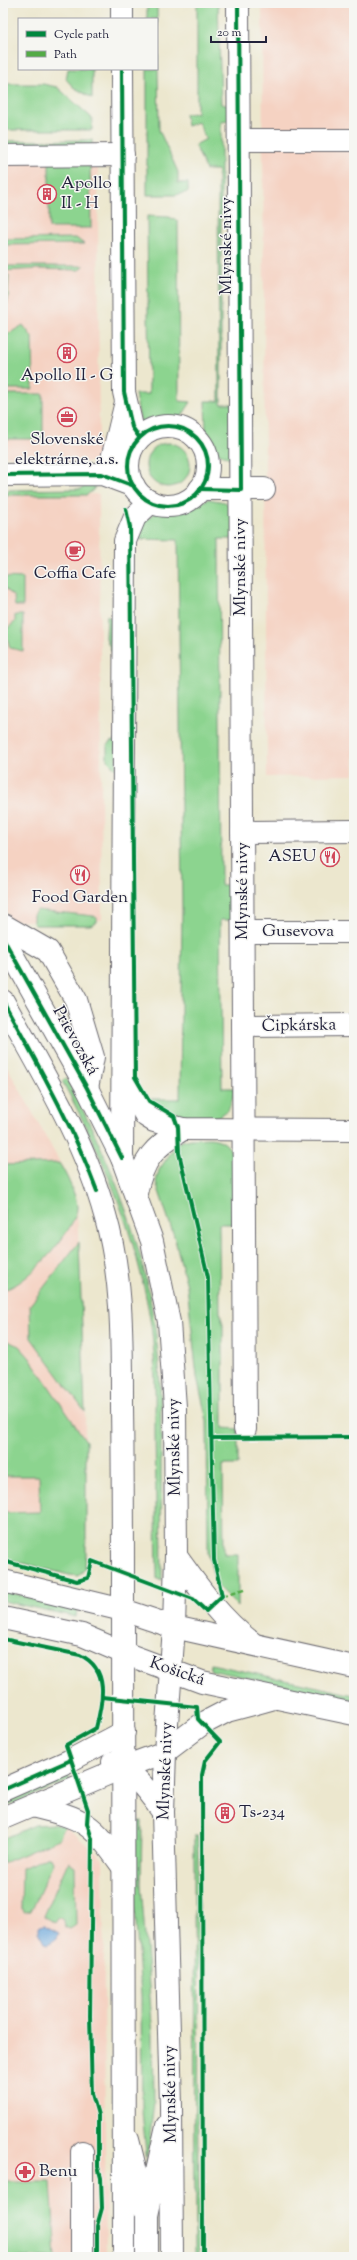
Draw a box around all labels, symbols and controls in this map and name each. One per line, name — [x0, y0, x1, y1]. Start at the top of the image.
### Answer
legend — [18, 18, 158, 70]
scale bar — [211, 18, 266, 44]
text: 20 m — [217, 24, 242, 42]
text: Cycle path — [54, 26, 109, 44]
text: Path — [54, 46, 77, 64]
place label: Apollo II - H — [61, 172, 112, 216]
building icon: Apollo II - H — [36, 183, 58, 205]
street label: Mlynské nivy — [215, 196, 239, 295]
building icon: Apollo II - G — [56, 342, 78, 364]
place label: Apollo II - G — [21, 364, 113, 388]
office icon: Slovenské elektrárne, a.s. — [56, 406, 78, 428]
place label: Slovenské elektrárne, a.s. — [15, 428, 119, 472]
street label: Mlynské nivy — [229, 517, 253, 616]
cafe icon: Coffia Cafe — [64, 540, 86, 562]
place label: Coffia Cafe — [34, 562, 116, 586]
street label: Mlynské nivy — [231, 841, 255, 940]
place label: ASEU — [268, 845, 316, 869]
restaurant icon: ASEU — [319, 846, 341, 868]
restaurant icon: Food Garden — [69, 864, 91, 886]
place label: Food Garden — [32, 886, 128, 910]
street label: Gusevova — [262, 920, 334, 944]
street label: Prievozská — [46, 1002, 104, 1080]
street label: Čipkárska — [261, 1013, 337, 1039]
street label: Mlynské nivy — [162, 1397, 188, 1496]
street label: Košická — [146, 1651, 208, 1693]
street label: Mlynské nivy — [152, 1721, 180, 1820]
place label: Ts-234 — [239, 1801, 286, 1825]
building icon: Ts-234 — [214, 1802, 236, 1824]
street label: Mlynské nivy — [158, 2044, 184, 2143]
place label: Benu — [39, 2160, 78, 2184]
pharmacy icon: Benu — [14, 2161, 36, 2183]

